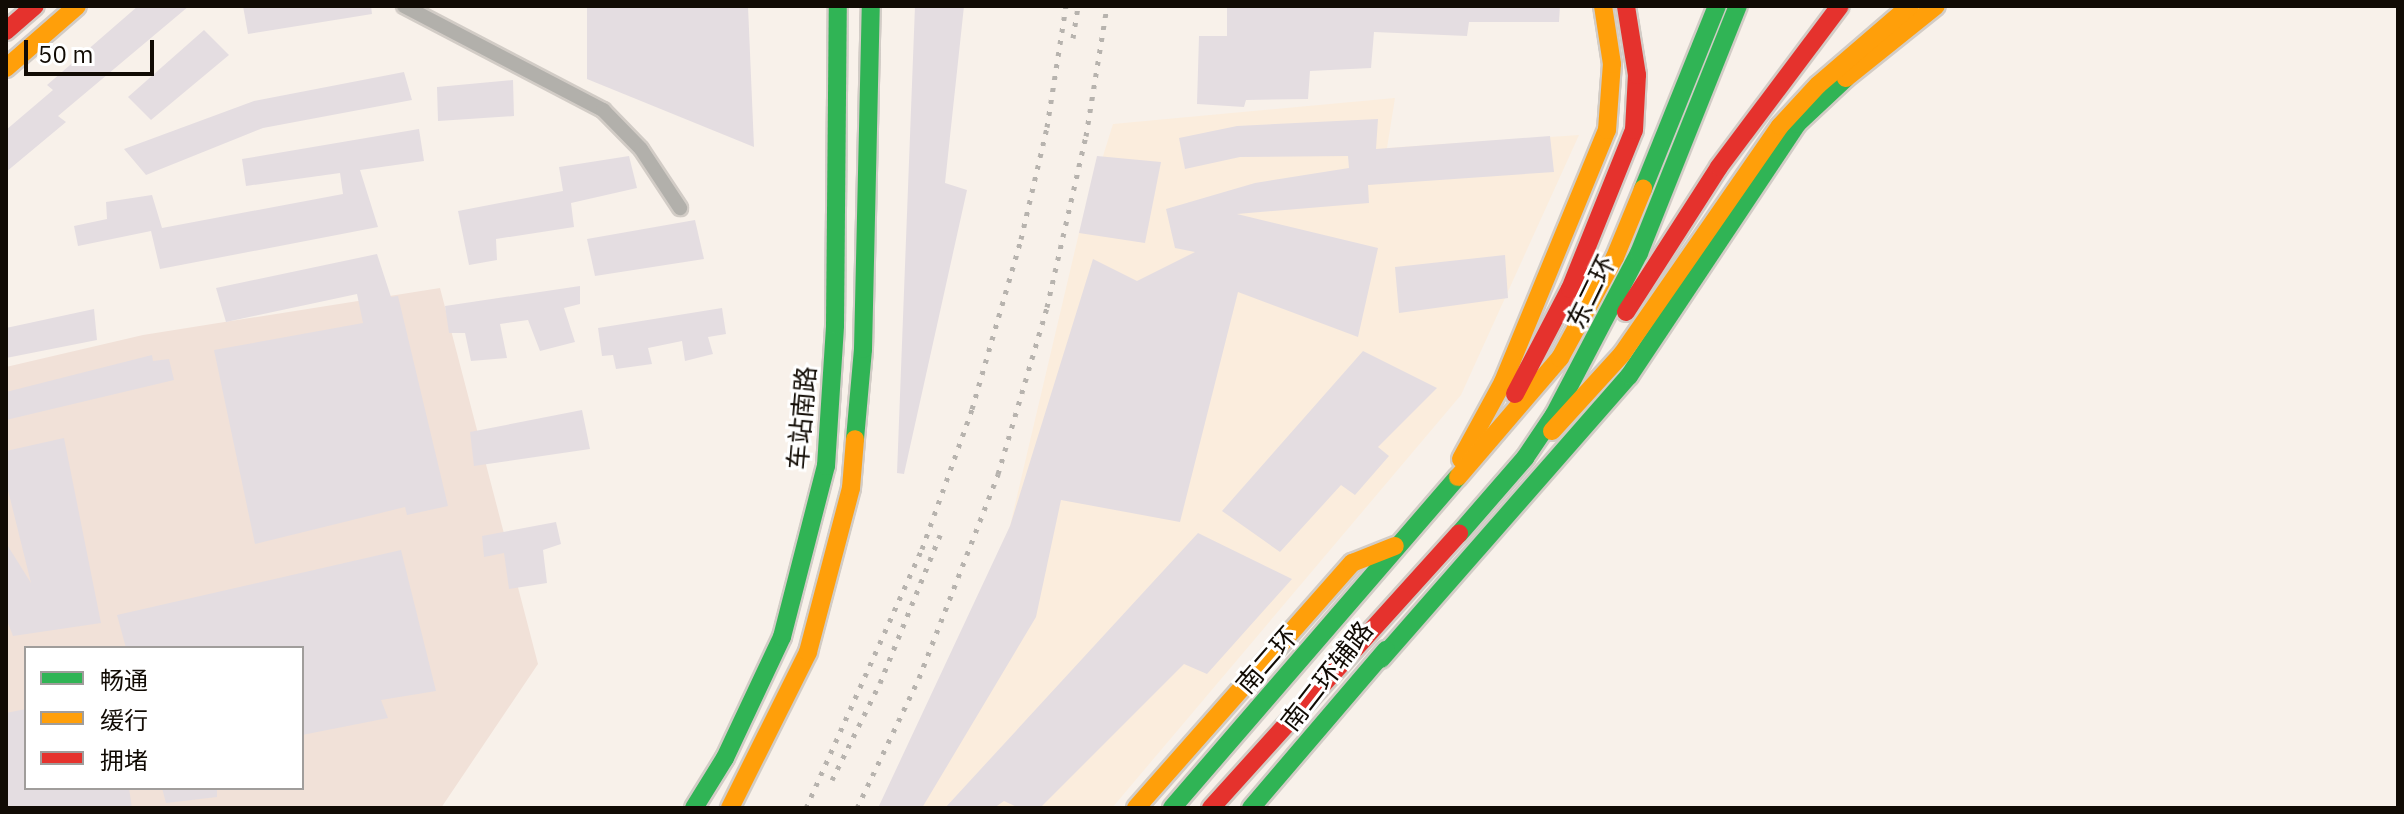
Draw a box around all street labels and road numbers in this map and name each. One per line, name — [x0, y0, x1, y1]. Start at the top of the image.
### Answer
street label: 东二环 — [1560, 250, 1622, 334]
street label: 车站南路 — [782, 365, 822, 471]
street label: 南二环辅路 — [1275, 615, 1379, 737]
street label: 南二环 — [1230, 620, 1304, 700]

